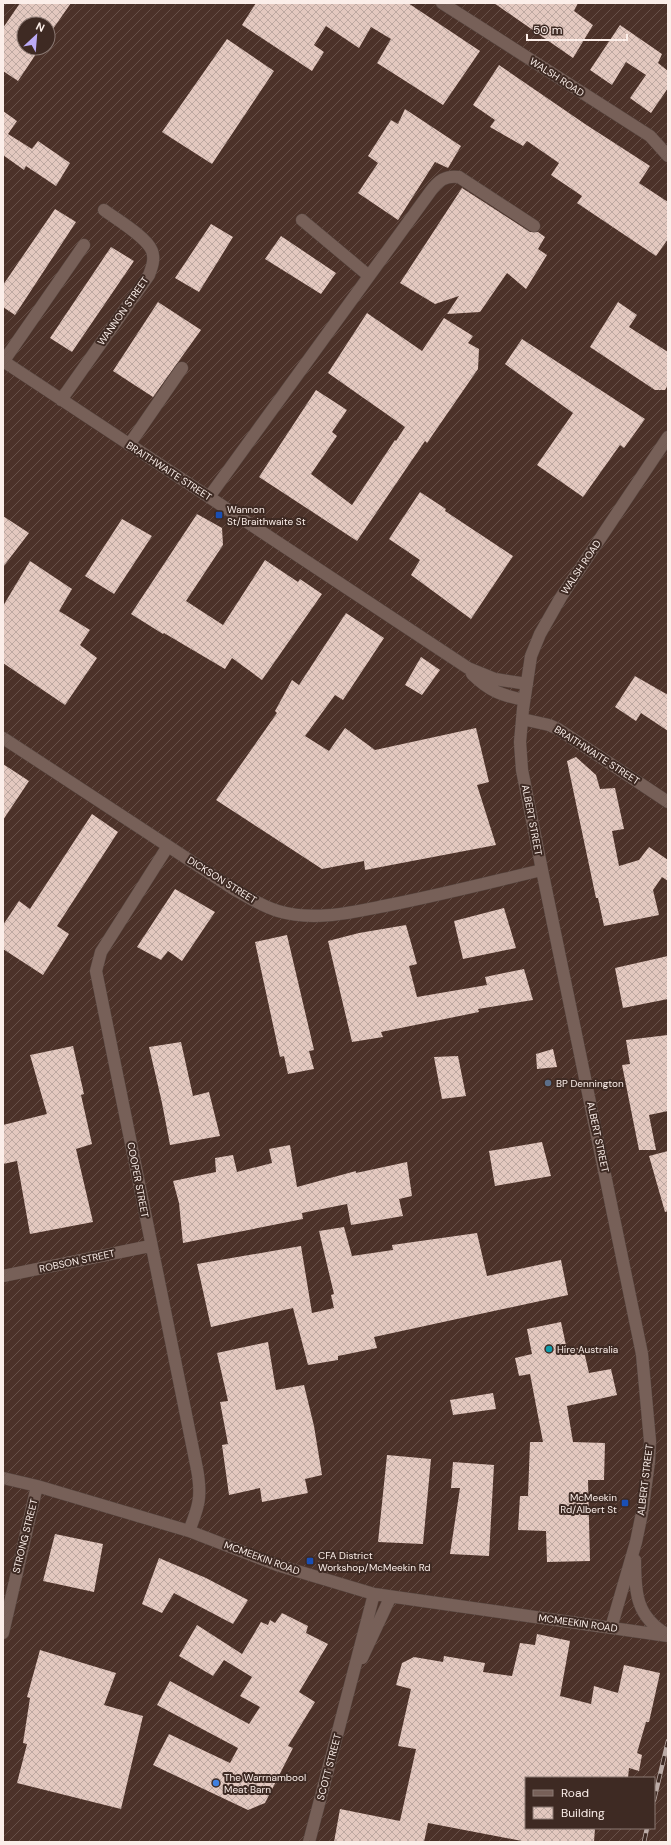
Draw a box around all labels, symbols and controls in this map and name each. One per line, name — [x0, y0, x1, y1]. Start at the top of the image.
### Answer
north arrow — [16, 16, 56, 56]
scale bar — [527, 16, 627, 42]
text: N — [34, 19, 47, 35]
text: 50 m — [533, 22, 562, 38]
street label: WALSH ROAD — [527, 55, 587, 100]
street label: WANNON STREET — [94, 274, 152, 348]
street label: BRAITHWAITE STREET — [124, 438, 215, 504]
place label: Wannon St/Braithwaite St — [227, 503, 306, 528]
marker: Wannon St/Braithwaite St — [214, 510, 224, 520]
street label: WALSH ROAD — [558, 537, 604, 597]
street label: BRAITHWAITE STREET — [552, 722, 643, 788]
street label: ALBERT STREET — [519, 783, 545, 857]
street label: DICKSON STREET — [185, 853, 259, 907]
place label: BP Dennington — [556, 1077, 624, 1090]
marker: BP Dennington — [543, 1078, 553, 1088]
street label: ALBERT STREET — [584, 1100, 612, 1174]
street label: COOPER STREET — [124, 1141, 152, 1219]
street label: ROBSON STREET — [38, 1247, 116, 1275]
place label: Hire Australia — [557, 1343, 618, 1356]
marker: Hire Australia — [544, 1344, 554, 1354]
street label: ALBERT STREET — [634, 1443, 656, 1516]
place label: McMeekin Rd/Albert St — [560, 1491, 617, 1516]
street label: STRONG STREET — [9, 1497, 41, 1575]
marker: McMeekin Rd/Albert St — [620, 1498, 630, 1508]
street label: MCMEEKIN ROAD — [222, 1538, 302, 1578]
place label: CFA District Workshop/McMeekin Rd — [318, 1549, 431, 1574]
marker: CFA District Workshop/McMeekin Rd — [305, 1556, 315, 1566]
street label: MCMEEKIN ROAD — [538, 1611, 619, 1635]
street label: SCOTT STREET — [314, 1732, 344, 1802]
place label: The Warrnambool Meat Barn — [224, 1771, 306, 1796]
legend — [525, 1777, 655, 1829]
marker: The Warrnambool Meat Barn — [211, 1778, 221, 1788]
text: Road — [561, 1785, 589, 1801]
text: Building — [561, 1805, 605, 1821]

